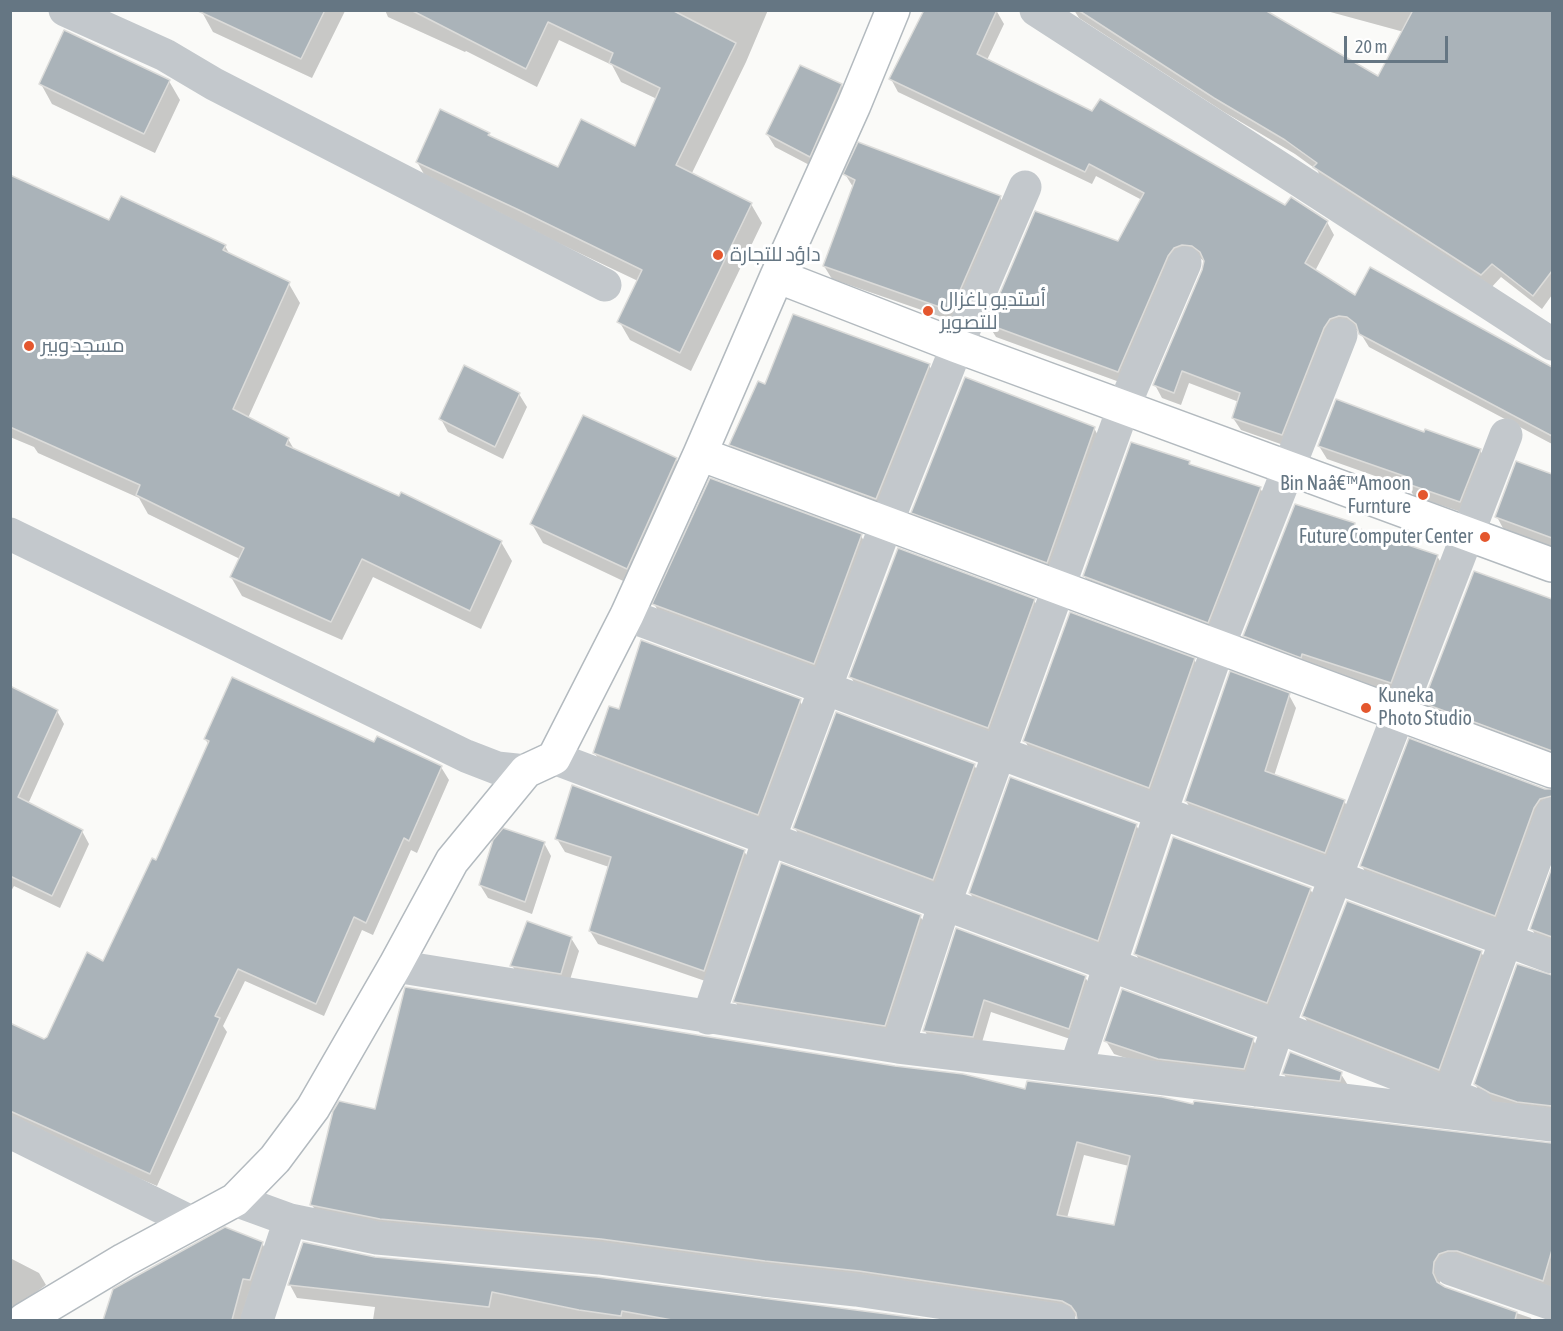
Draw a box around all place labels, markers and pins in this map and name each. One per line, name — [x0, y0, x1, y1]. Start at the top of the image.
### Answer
place label: داؤد للتجارة — [730, 243, 821, 267]
marker: داؤد للتجارة — [711, 248, 725, 262]
place label: أستديو باغزال للتصوير — [940, 288, 1046, 335]
marker: أستديو باغزال للتصوير — [921, 304, 935, 318]
place label: مسجد وبير — [41, 334, 125, 358]
marker: مسجد وبير — [22, 339, 36, 353]
place label: Bin Naâ€™Amoon Furnture — [1280, 472, 1411, 519]
marker: Bin Naâ€™Amoon Furnture — [1416, 488, 1430, 502]
place label: Future Computer Center — [1299, 525, 1473, 549]
marker: Future Computer Center — [1478, 530, 1492, 544]
place label: Kuneka Photo Studio — [1378, 684, 1472, 731]
marker: Kuneka Photo Studio — [1359, 701, 1373, 715]

